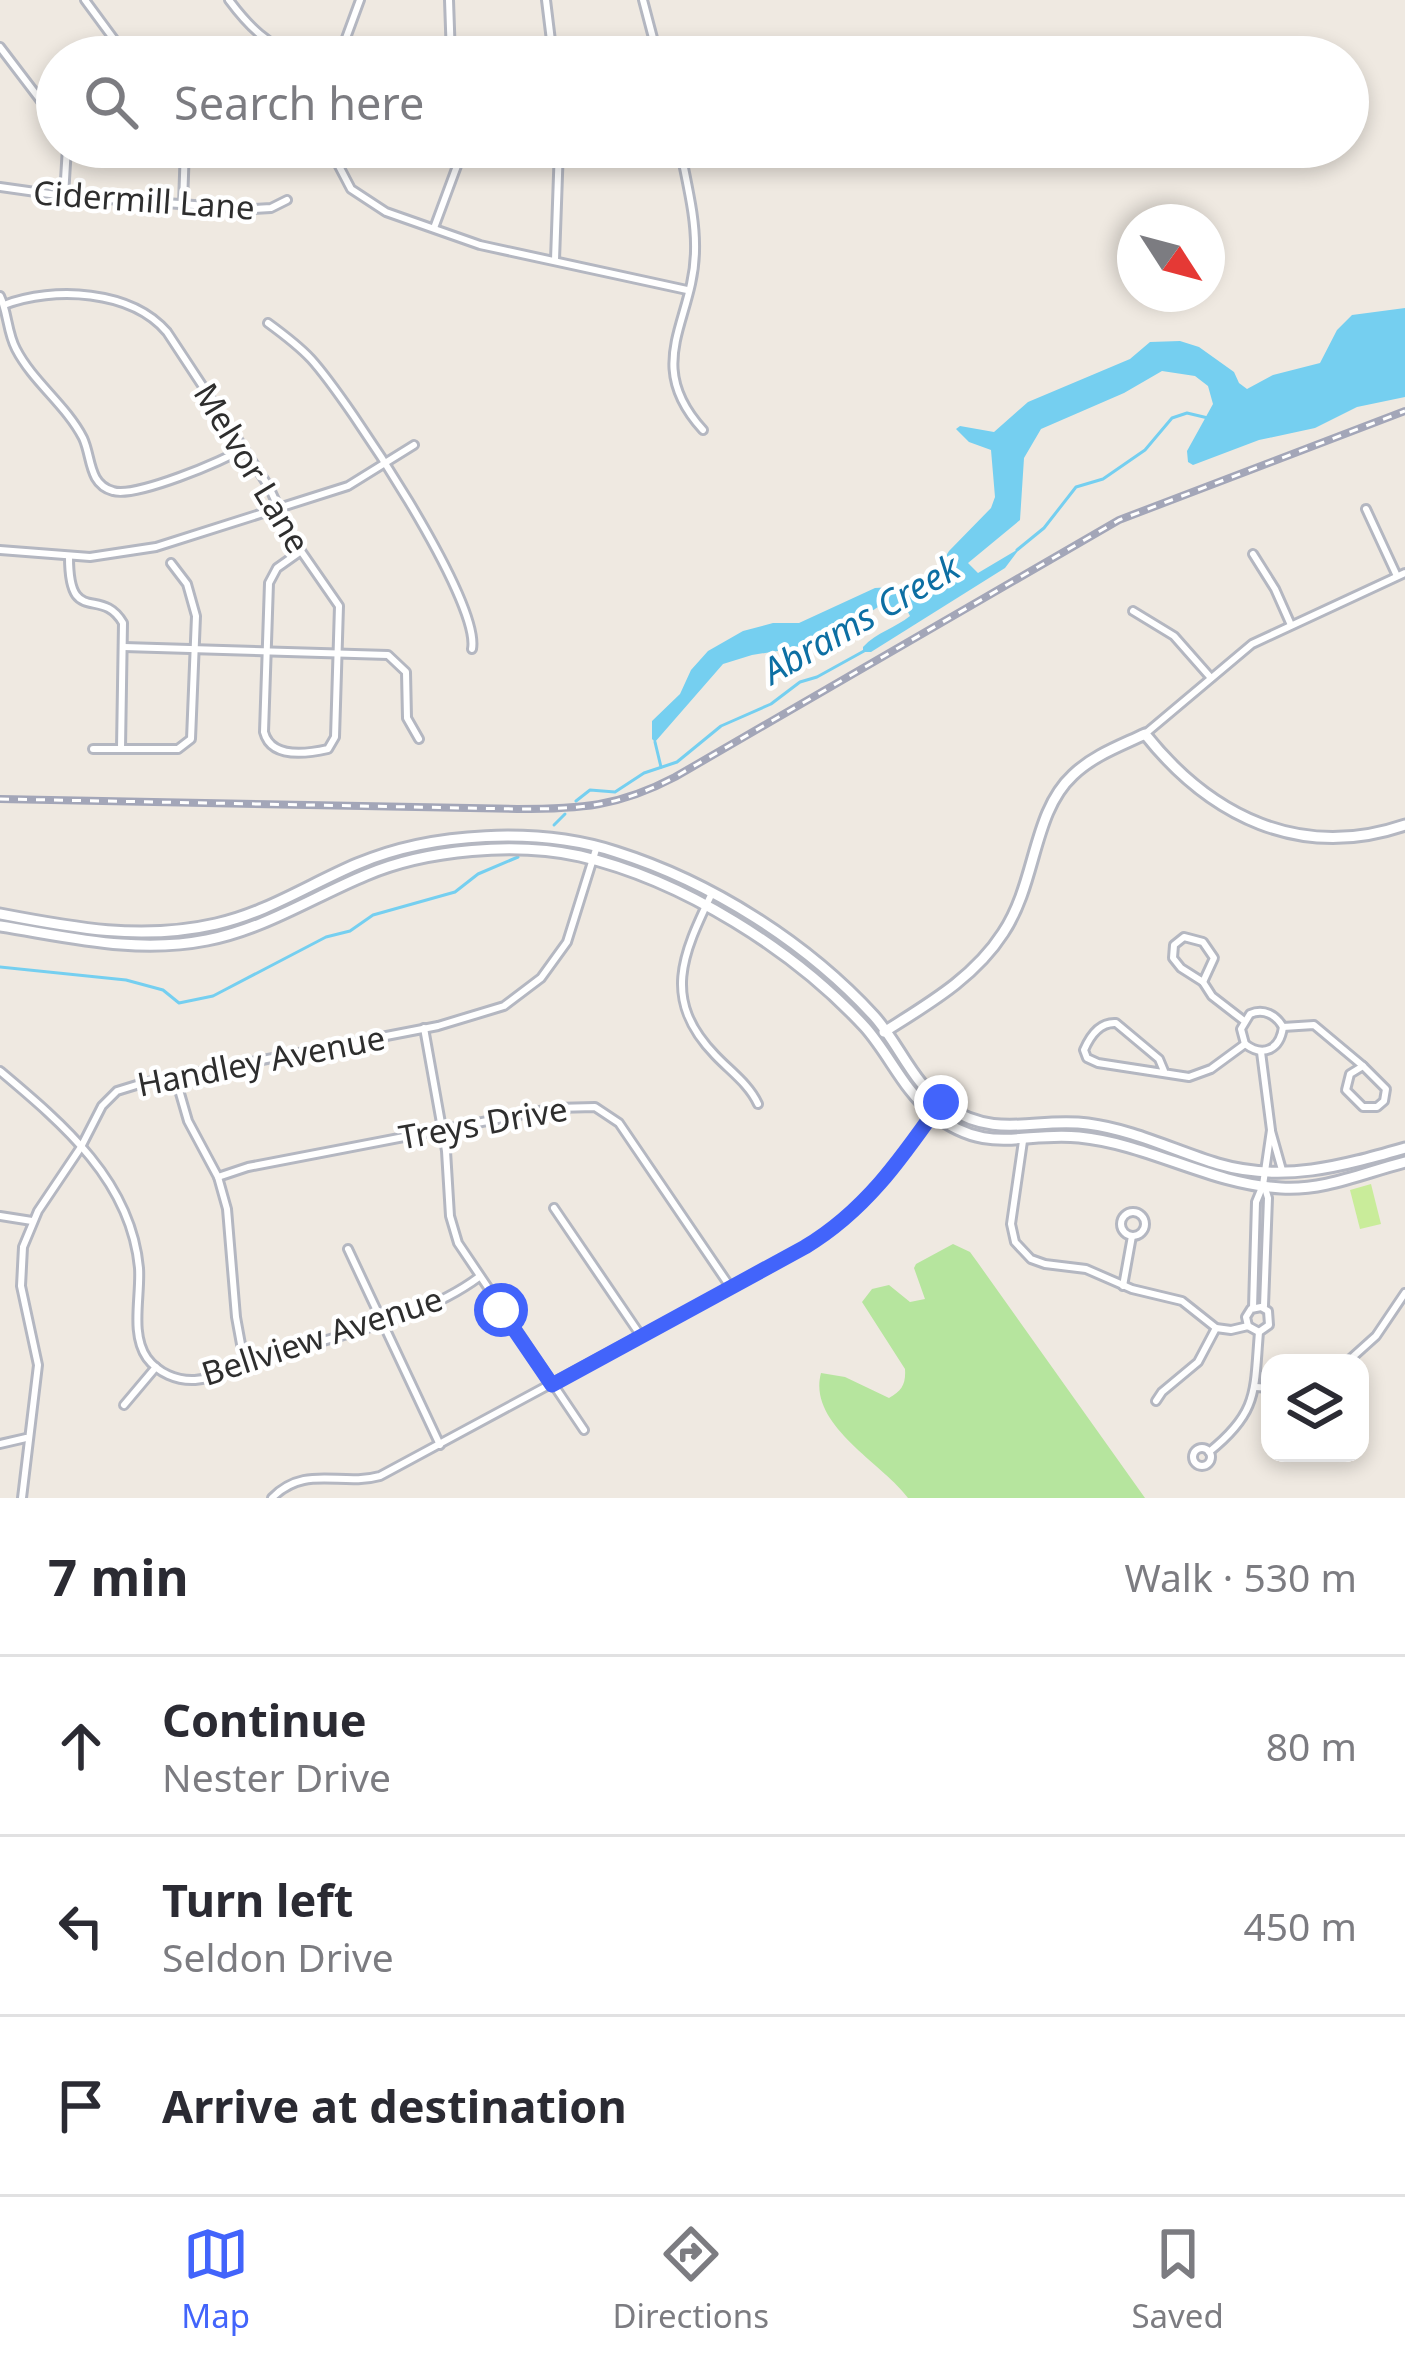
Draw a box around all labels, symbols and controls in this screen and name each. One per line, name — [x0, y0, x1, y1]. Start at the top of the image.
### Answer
search box — [36, 36, 1369, 168]
icon: search — [78, 69, 144, 135]
text: Search here — [174, 72, 424, 133]
street label: Cidermill Lane — [32, 169, 256, 230]
north arrow — [1117, 204, 1225, 312]
street label: Melvor Lane — [184, 374, 321, 561]
water label: Abrams Creek — [751, 542, 969, 696]
street label: Handley Avenue — [133, 1014, 389, 1107]
route end — [914, 1075, 968, 1129]
street label: Treys Drive — [395, 1086, 571, 1159]
street label: Bellview Avenue — [196, 1275, 448, 1396]
route start — [474, 1283, 528, 1337]
map controls — [1261, 1354, 1369, 1462]
button: layers — [1261, 1354, 1369, 1462]
text: 7 min — [48, 1541, 189, 1611]
text: Walk · 530 m — [1124, 1550, 1357, 1603]
text: Continue — [162, 1689, 367, 1750]
icon: ahead — [48, 1713, 114, 1779]
text: 80 m — [1266, 1719, 1357, 1772]
text: Nester Drive — [162, 1750, 391, 1803]
text: Turn left — [162, 1869, 353, 1930]
icon: left — [48, 1893, 114, 1959]
text: 450 m — [1243, 1899, 1357, 1952]
text: Seldon Drive — [162, 1930, 394, 1983]
icon: arrive — [48, 2073, 114, 2139]
text: Arrive at destination — [162, 2075, 627, 2136]
tab: Map — [181, 2221, 250, 2338]
tab: Directions — [612, 2221, 769, 2338]
tab: Saved — [1131, 2221, 1224, 2338]

